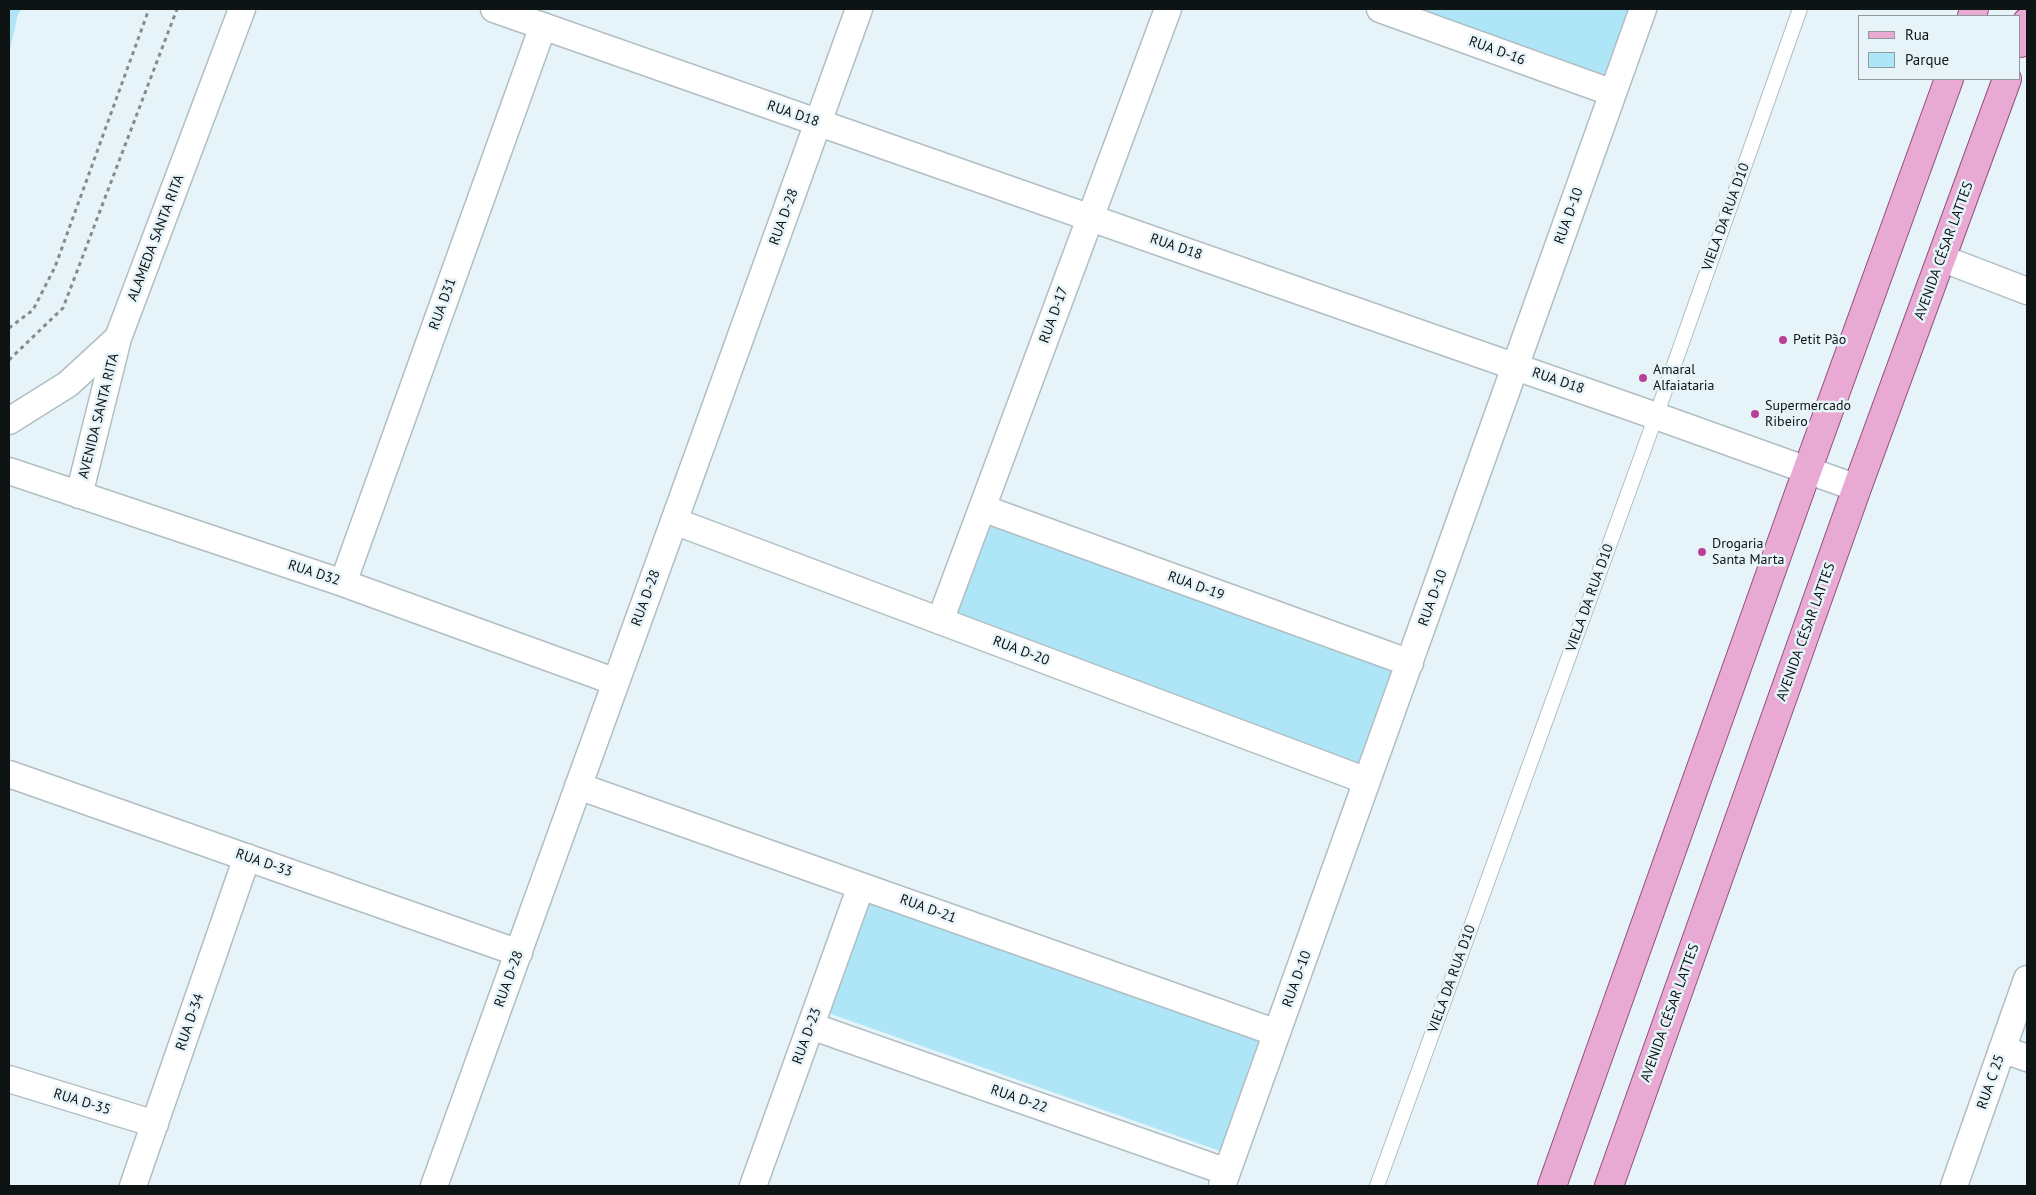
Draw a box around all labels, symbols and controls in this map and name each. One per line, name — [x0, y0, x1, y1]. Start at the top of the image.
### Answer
legend — [1858, 15, 2021, 80]
text: Rua — [1905, 25, 1929, 44]
street label: RUA D-16 — [1466, 33, 1528, 69]
text: Parque — [1905, 50, 1949, 69]
street label: RUA D18 — [765, 97, 821, 131]
street label: VIELA DA RUA D10 — [1699, 161, 1753, 273]
street label: ALAMEDA SANTA RITA — [124, 172, 188, 304]
street label: AVENIDA CÉSAR LATTES — [1911, 180, 1977, 322]
street label: RUA D-10 — [1551, 185, 1587, 247]
street label: RUA D-28 — [766, 186, 802, 248]
street label: RUA D18 — [1148, 230, 1204, 264]
street label: RUA D31 — [426, 276, 460, 332]
street label: RUA D-17 — [1036, 284, 1072, 346]
place label: Petit Pão — [1793, 332, 1846, 348]
marker: Petit Pão — [1777, 334, 1789, 346]
street label: AVENIDA SANTA RITA — [75, 352, 123, 480]
place label: Amaral Alfaiataria — [1653, 362, 1715, 394]
street label: RUA D18 — [1530, 364, 1586, 398]
marker: Amaral Alfaiataria — [1637, 372, 1649, 384]
place label: Supermercado Ribeiro — [1765, 398, 1851, 431]
marker: Supermercado Ribeiro — [1749, 408, 1761, 420]
place label: Drogaria Santa Marta — [1712, 536, 1784, 568]
street label: VIELA DA RUA D10 — [1563, 542, 1617, 654]
marker: Drogaria Santa Marta — [1696, 546, 1708, 558]
street label: RUA D32 — [286, 557, 342, 589]
street label: AVENIDA CÉSAR LATTES — [1773, 561, 1839, 703]
street label: RUA D-28 — [628, 567, 664, 629]
street label: RUA D-10 — [1415, 567, 1451, 629]
street label: RUA D-19 — [1165, 568, 1227, 604]
street label: RUA D-20 — [991, 633, 1051, 669]
street label: RUA D-33 — [233, 845, 295, 881]
street label: RUA D-21 — [897, 891, 959, 927]
street label: VIELA DA RUA D10 — [1425, 923, 1479, 1035]
street label: AVENIDA CÉSAR LATTES — [1637, 942, 1703, 1084]
street label: RUA D-28 — [491, 948, 527, 1010]
street label: RUA D-10 — [1279, 948, 1315, 1010]
street label: RUA D-34 — [172, 991, 208, 1053]
street label: RUA D-23 — [789, 1005, 825, 1067]
street label: RUA C 25 — [1974, 1053, 2008, 1111]
street label: RUA D-22 — [988, 1081, 1050, 1117]
street label: RUA D-35 — [51, 1085, 113, 1119]

